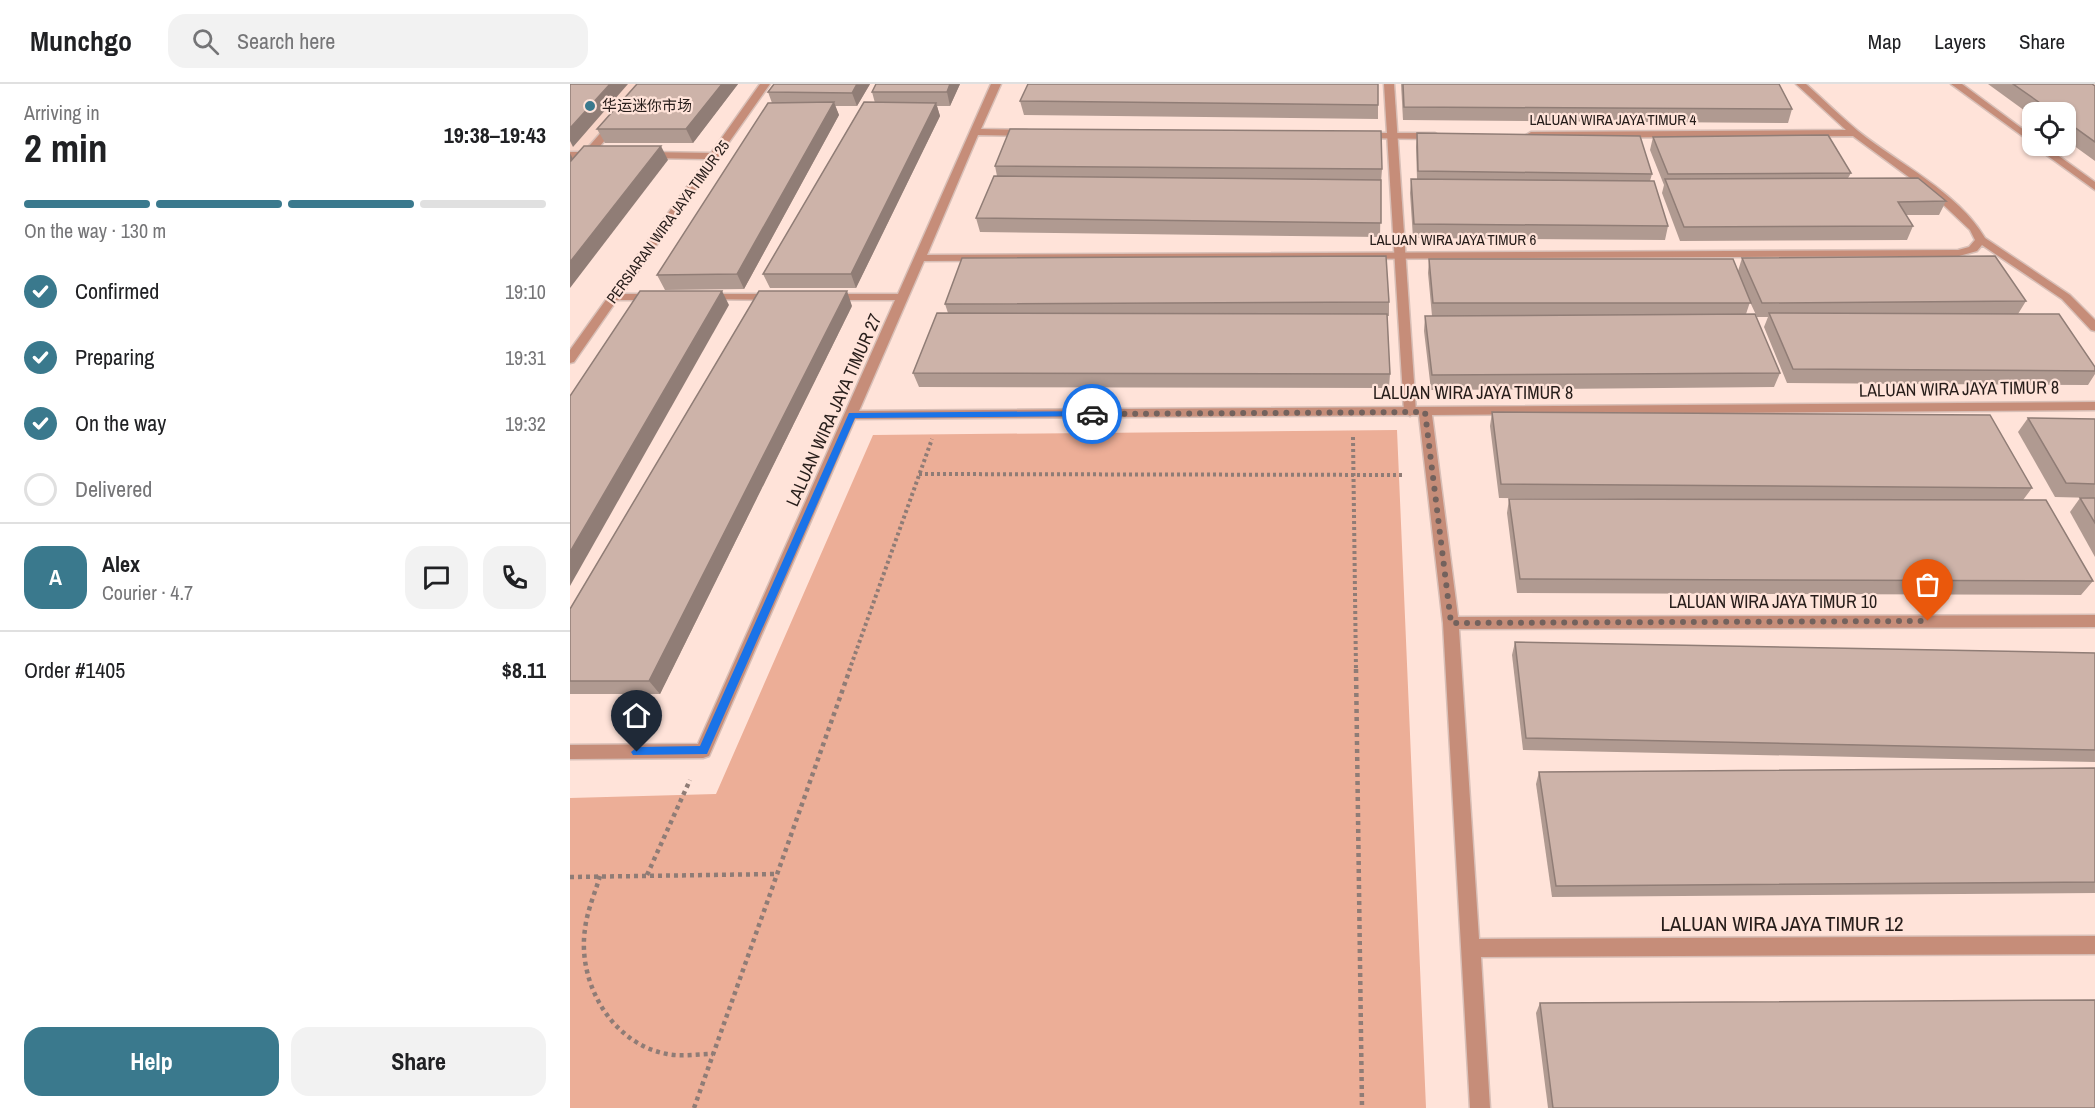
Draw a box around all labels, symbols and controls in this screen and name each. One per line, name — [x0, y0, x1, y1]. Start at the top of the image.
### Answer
search box — [168, 14, 588, 68]
text: Munchgo — [30, 22, 132, 60]
icon: search — [189, 25, 222, 58]
text: Search here — [237, 26, 335, 56]
text: Map — [1868, 27, 1901, 56]
text: Layers — [1934, 27, 1986, 56]
text: Share — [2019, 27, 2065, 56]
place label: 华运迷你市场 — [602, 95, 692, 116]
text: Arriving in — [24, 99, 100, 126]
marker: 华运迷你市场 — [583, 99, 597, 113]
map controls — [2022, 102, 2076, 156]
button: locate — [2022, 102, 2076, 156]
street label: LALUAN WIRA JAYA TIMUR 4 — [1530, 109, 1697, 130]
text: 19:38–19:43 — [444, 120, 546, 150]
text: 2 min — [24, 122, 108, 174]
street label: PERSIARAN WIRA JAYA TIMUR 25 — [601, 136, 734, 308]
text: On the way · 130 m — [24, 217, 166, 244]
street label: LALUAN WIRA JAYA TIMUR 6 — [1370, 229, 1537, 250]
icon: check — [24, 275, 57, 308]
text: Confirmed — [75, 276, 159, 306]
text: 19:10 — [505, 278, 546, 305]
street label: LALUAN WIRA JAYA TIMUR 27 — [780, 310, 887, 510]
icon: check — [24, 341, 57, 374]
text: Preparing — [75, 342, 154, 372]
text: 19:31 — [505, 344, 546, 371]
street label: LALUAN WIRA JAYA TIMUR 8 — [1859, 374, 2059, 403]
street label: LALUAN WIRA JAYA TIMUR 8 — [1373, 380, 1573, 405]
courier — [1062, 384, 1122, 444]
icon: car — [1076, 398, 1109, 431]
icon: check — [24, 407, 57, 440]
text: On the way — [75, 408, 166, 438]
text: 19:32 — [505, 410, 546, 437]
text: Delivered — [75, 474, 152, 504]
button: chat — [405, 546, 468, 609]
button: phone — [483, 546, 546, 609]
text: Alex — [102, 549, 140, 579]
pin — [1902, 559, 1953, 621]
text: A — [49, 562, 62, 592]
icon: bag — [1911, 568, 1944, 601]
text: Courier · 4.7 — [102, 579, 193, 606]
street label: LALUAN WIRA JAYA TIMUR 10 — [1669, 589, 1877, 614]
text: Order #1405 — [24, 655, 125, 685]
text: $8.11 — [502, 655, 546, 685]
pin — [611, 690, 662, 752]
icon: home — [620, 699, 653, 732]
street label: LALUAN WIRA JAYA TIMUR 12 — [1660, 909, 1904, 938]
button: Help — [24, 1027, 279, 1096]
button: Share — [291, 1027, 546, 1096]

